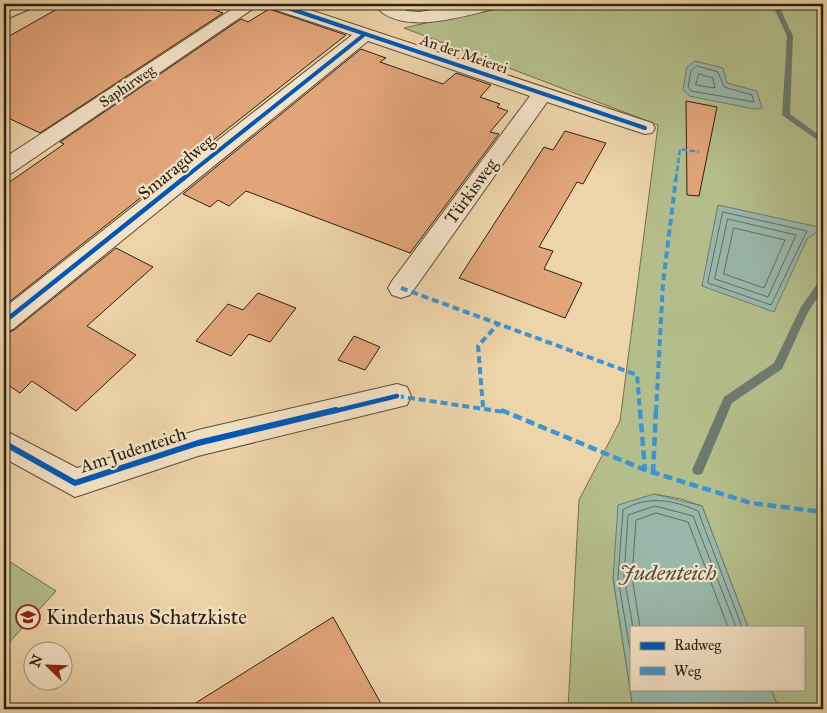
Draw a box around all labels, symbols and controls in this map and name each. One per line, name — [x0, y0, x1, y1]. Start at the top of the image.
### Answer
street label: An der Meierei — [417, 30, 510, 77]
street label: Saphirweg — [96, 60, 159, 111]
street label: Smaragdweg — [133, 129, 220, 205]
street label: Türkisweg — [440, 153, 503, 229]
street label: Am Judenteich — [76, 423, 189, 479]
water label: Judenteich — [617, 559, 717, 586]
school or university icon: Kinderhaus Schatzkiste — [15, 604, 41, 630]
place label: Kinderhaus Schatzkiste — [46, 604, 247, 630]
legend — [630, 626, 804, 690]
text: Radweg — [674, 636, 722, 654]
north arrow — [22, 640, 72, 690]
text: N — [26, 652, 47, 670]
text: Weg — [674, 662, 702, 680]

